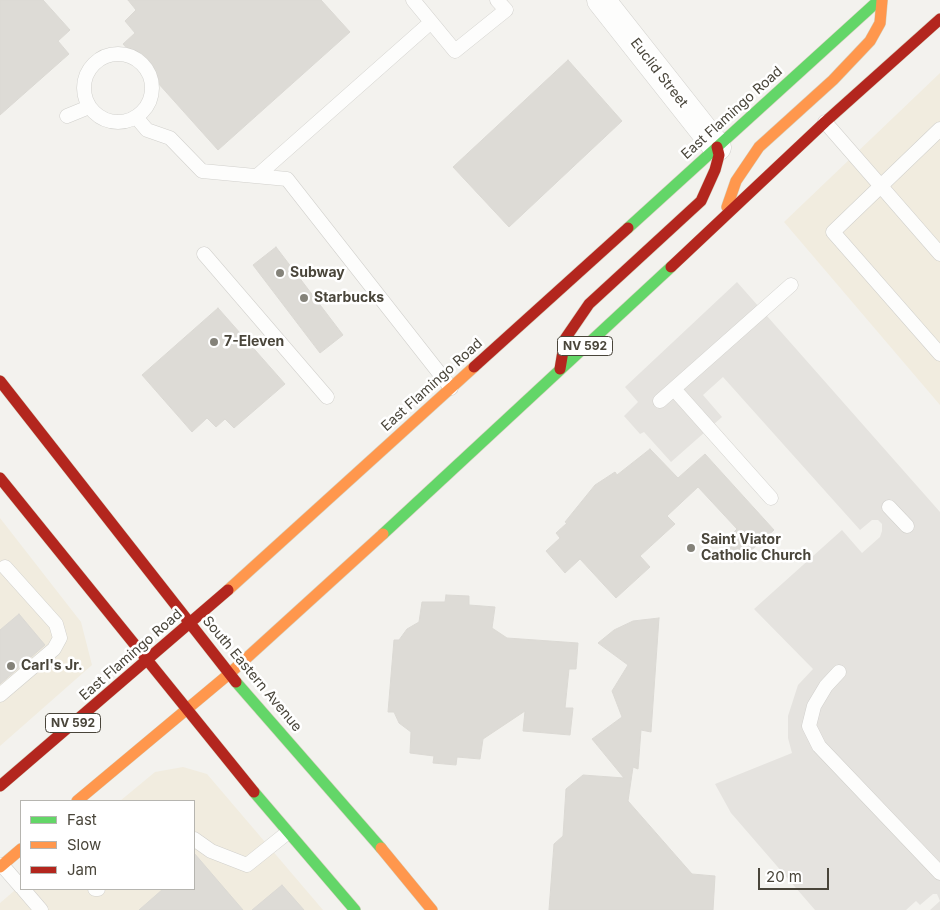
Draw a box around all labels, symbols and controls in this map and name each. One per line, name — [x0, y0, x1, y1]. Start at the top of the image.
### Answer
street label: Euclid Street — [627, 35, 691, 111]
street label: East Flamingo Road — [678, 63, 786, 163]
place label: Subway — [290, 265, 345, 281]
marker: Subway — [274, 267, 286, 279]
place label: Starbucks — [314, 290, 384, 306]
marker: Starbucks — [298, 292, 310, 304]
place label: 7-Eleven — [224, 334, 284, 350]
street label: East Flamingo Road — [378, 335, 486, 435]
marker: 7-Eleven — [208, 336, 220, 348]
road number: NV 592 — [558, 336, 612, 356]
place label: Saint Viator Catholic Church — [701, 532, 811, 564]
marker: Saint Viator Catholic Church — [685, 542, 697, 554]
street label: East Flamingo Road — [76, 606, 186, 704]
street label: South Eastern Avenue — [199, 613, 305, 735]
place label: Carl's Jr. — [21, 658, 83, 674]
marker: Carl's Jr. — [5, 660, 17, 672]
road number: NV 592 — [46, 714, 100, 732]
legend — [20, 800, 195, 890]
text: Fast — [67, 810, 97, 829]
text: Slow — [67, 835, 101, 854]
scale bar — [760, 858, 831, 890]
text: Jam — [67, 860, 97, 879]
text: 20 m — [766, 867, 802, 886]

